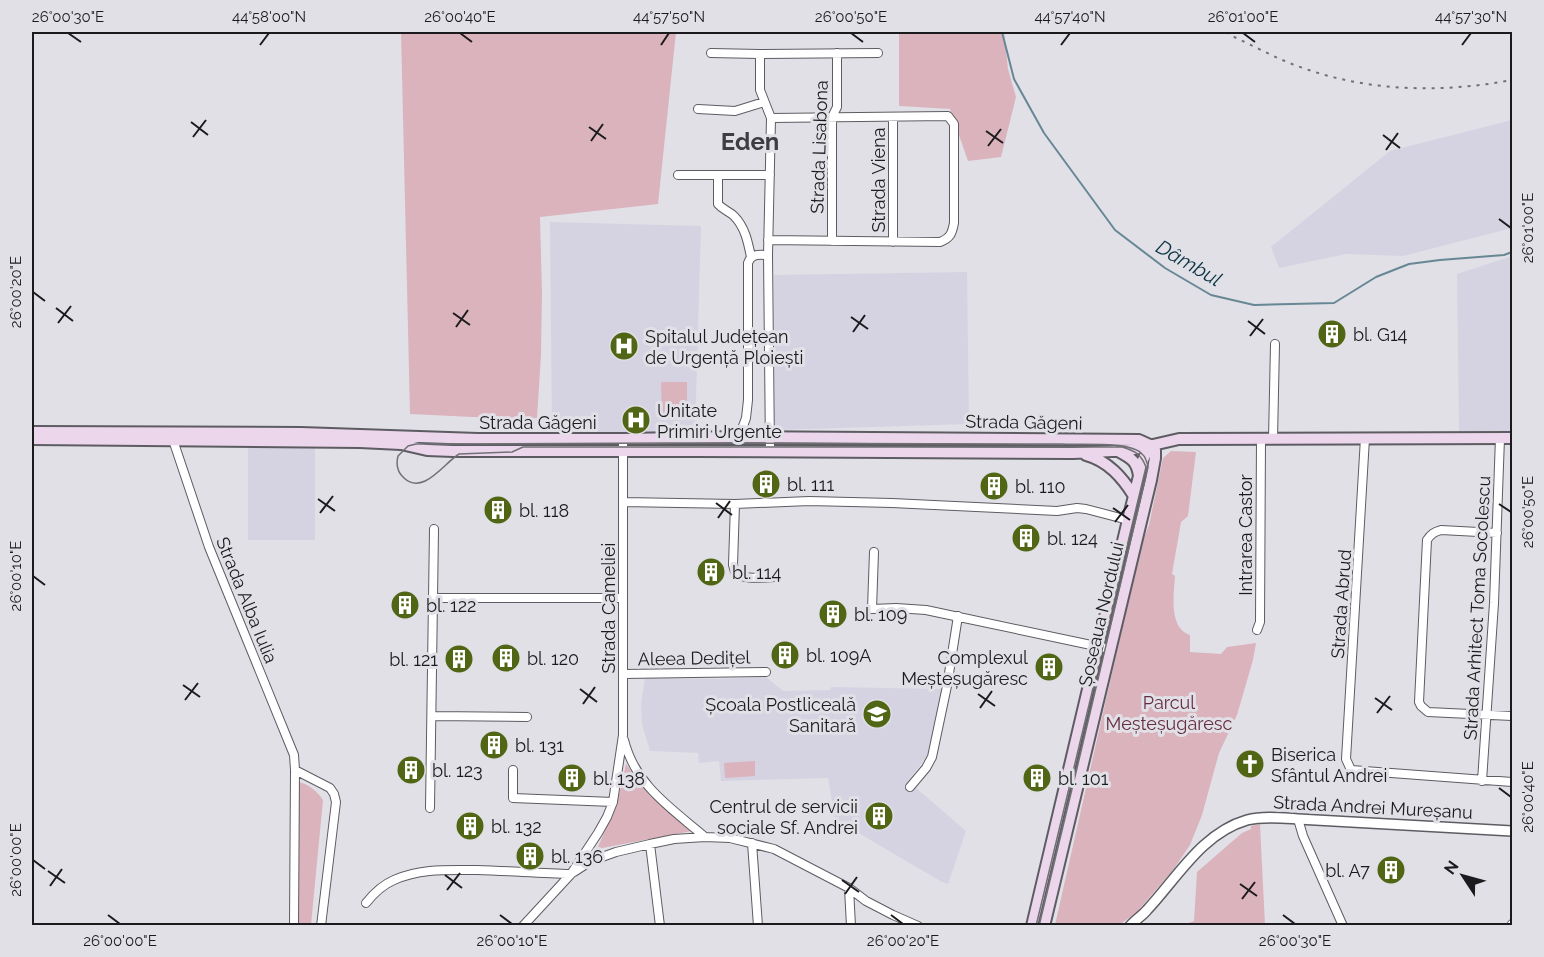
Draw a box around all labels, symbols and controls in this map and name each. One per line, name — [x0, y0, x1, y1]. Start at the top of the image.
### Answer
text: 26°00'30"E — [32, 8, 104, 26]
text: 44°58'00"N — [232, 8, 306, 26]
text: 26°00'40"E — [424, 8, 496, 26]
text: 44°57'50"N — [633, 8, 705, 26]
text: 26°00'50"E — [815, 8, 887, 26]
text: 44°57'40"N — [1034, 8, 1106, 26]
text: 26°01'00"E — [1208, 8, 1278, 26]
text: 44°57'30"N — [1435, 8, 1507, 26]
street label: Strada Lisabona — [806, 80, 832, 214]
district label: Eden — [721, 127, 779, 156]
street label: Strada Viena — [868, 128, 889, 232]
text: 26°01'00"E — [1519, 193, 1537, 263]
water label: Dâmbul — [1152, 235, 1226, 291]
text: 26°00'20"E — [7, 256, 25, 328]
building icon: bl. G14 — [1316, 318, 1348, 350]
place label: bl. G14 — [1353, 324, 1408, 345]
place label: Spitalul Județean de Urgență Ploiești — [645, 326, 803, 368]
hospital icon: Spitalul Județean de Urgență Ploiești — [608, 330, 640, 362]
place label: Unitate Primiri Urgente — [657, 400, 782, 442]
hospital icon: Unitate Primiri Urgente — [620, 404, 652, 436]
street label: Strada Găgeni — [965, 410, 1083, 434]
street label: Strada Găgeni — [479, 412, 597, 433]
building icon: bl. 111 — [750, 468, 782, 500]
building icon: bl. 110 — [978, 470, 1010, 502]
street label: Intrarea Castor — [1235, 473, 1256, 596]
place label: bl. 111 — [787, 474, 834, 495]
street label: Strada Arhitect Toma Socolescu — [1460, 475, 1494, 741]
place label: bl. 110 — [1015, 476, 1065, 497]
text: 26°00'50"E — [1519, 476, 1537, 548]
building icon: bl. 118 — [482, 494, 514, 526]
place label: bl. 118 — [519, 500, 569, 521]
building icon: bl. 124 — [1010, 522, 1042, 554]
place label: bl. 124 — [1047, 528, 1098, 549]
street label: Strada Alba Iulia — [212, 534, 282, 666]
street label: Șoseaua Nordului — [1074, 540, 1128, 688]
text: 26°00'10"E — [7, 541, 25, 611]
street label: Strada Cameliei — [598, 542, 619, 674]
street label: Strada Abrud — [1327, 549, 1355, 659]
building icon: bl. 114 — [695, 556, 727, 588]
place label: bl. 114 — [732, 562, 781, 583]
building icon: bl. 122 — [389, 589, 421, 621]
place label: bl. 122 — [426, 595, 476, 616]
building icon: bl. 109 — [817, 598, 849, 630]
place label: bl. 109 — [854, 604, 907, 625]
building icon: bl. 109A — [769, 639, 801, 671]
building icon: bl. 120 — [490, 642, 522, 674]
building icon: bl. 121 — [443, 643, 475, 675]
place label: bl. 109A — [806, 645, 871, 666]
street label: Aleea Dedițel — [638, 647, 751, 669]
place label: Complexul Meșteșugăresc — [901, 647, 1028, 689]
place label: bl. 120 — [527, 648, 579, 669]
place label: bl. 121 — [389, 649, 438, 670]
building icon: Complexul Meșteșugăresc — [1033, 651, 1065, 683]
park label: Parcul Meșteșugăresc — [1106, 692, 1233, 734]
place label: Școala Postliceală Sanitară — [705, 694, 856, 736]
school or university icon: Școala Postliceală Sanitară — [861, 698, 893, 730]
building icon: bl. 131 — [478, 729, 510, 761]
place label: bl. 131 — [515, 735, 564, 756]
place label: Biserica Sfântul Andrei — [1271, 744, 1387, 786]
church icon: Biserica Sfântul Andrei — [1234, 748, 1266, 780]
building icon: bl. 123 — [395, 754, 427, 786]
place label: bl. 123 — [432, 760, 483, 781]
text: 26°00'40"E — [1519, 761, 1537, 833]
building icon: bl. 138 — [556, 762, 588, 794]
building icon: bl. 101 — [1021, 762, 1053, 794]
place label: bl. 138 — [593, 768, 645, 789]
place label: bl. 101 — [1058, 768, 1109, 789]
street label: Strada Andrei Mureșanu — [1273, 791, 1473, 823]
place label: Centrul de servicii sociale Sf. Andrei — [710, 796, 858, 838]
building icon: Centrul de servicii sociale Sf. Andrei — [863, 800, 895, 832]
building icon: bl. 132 — [454, 810, 486, 842]
place label: bl. 132 — [491, 816, 542, 837]
text: 26°00'00"E — [7, 823, 25, 897]
building icon: bl. 136 — [514, 840, 546, 872]
place label: bl. 136 — [551, 846, 603, 867]
north arrow — [1433, 846, 1493, 906]
building icon: bl. A7 — [1375, 854, 1407, 886]
text: N — [1440, 857, 1463, 878]
place label: bl. A7 — [1325, 860, 1370, 881]
text: 26°00'00"E — [83, 932, 157, 950]
text: 26°00'10"E — [477, 932, 547, 950]
text: 26°00'20"E — [867, 932, 939, 950]
text: 26°00'30"E — [1259, 932, 1331, 950]

